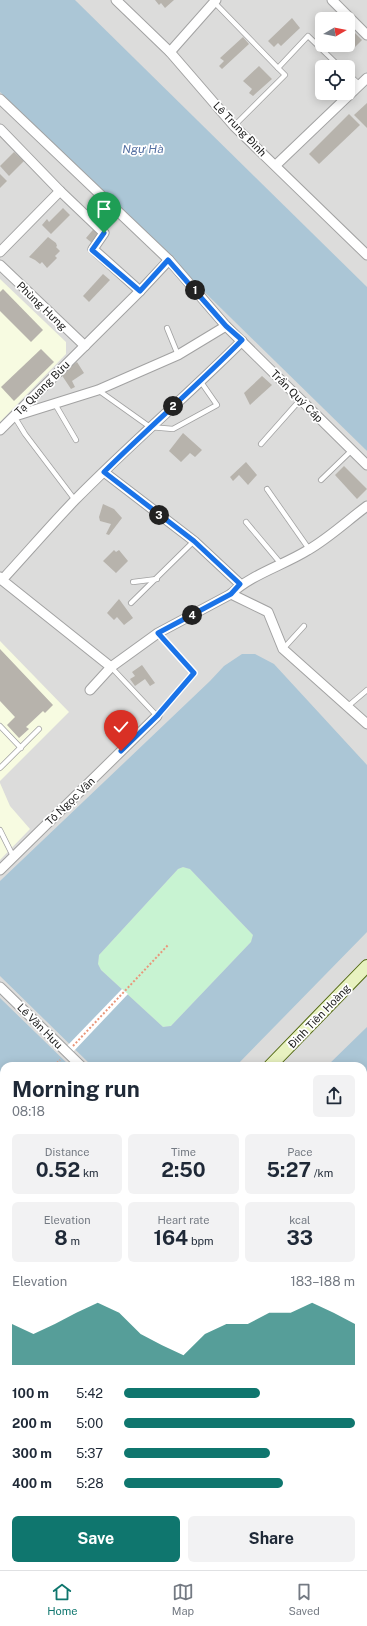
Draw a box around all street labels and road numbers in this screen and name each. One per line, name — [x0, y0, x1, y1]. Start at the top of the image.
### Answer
street label: Lê Trung Đình — [211, 99, 269, 159]
street label: Phùng Hưng — [15, 279, 69, 333]
street label: Tạ Quang Bửu — [12, 358, 72, 418]
street label: Trần Quý Cáp — [268, 367, 326, 425]
street label: Tô Ngọc Vân — [43, 775, 97, 827]
street label: Đinh Tiên Hoàng — [285, 981, 353, 1050]
street label: Lê Văn Hưu — [15, 1001, 65, 1051]

